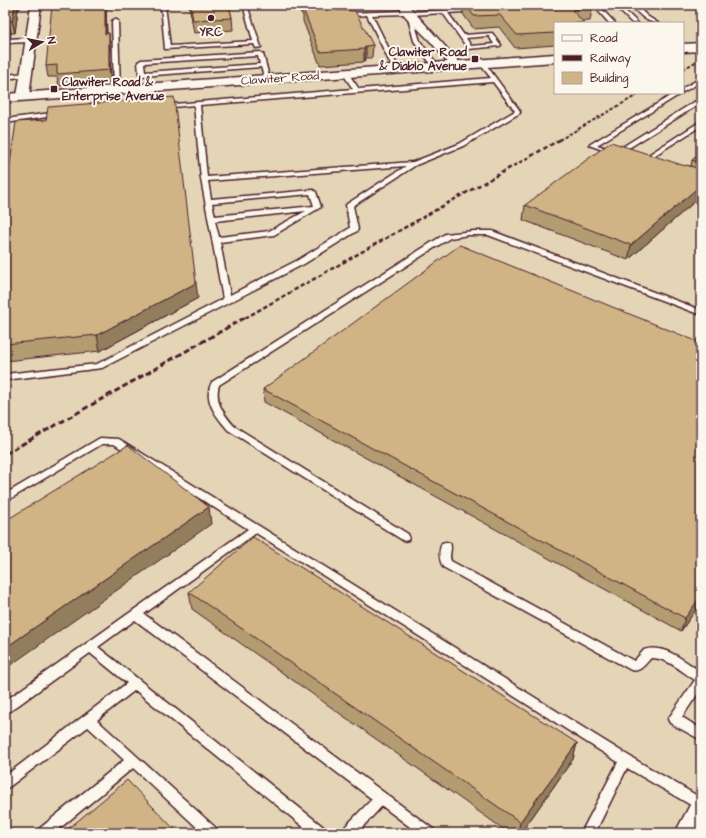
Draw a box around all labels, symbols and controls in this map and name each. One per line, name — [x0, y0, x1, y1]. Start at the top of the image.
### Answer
marker: YRC — [206, 13, 216, 23]
north arrow — [22, 22, 62, 62]
legend — [554, 22, 684, 94]
place label: YRC — [199, 24, 223, 41]
text: Road — [590, 30, 618, 47]
text: N — [43, 36, 59, 45]
place label: Clawiter Road & Diablo Avenue — [378, 44, 468, 75]
text: Railway — [590, 50, 631, 68]
marker: Clawiter Road & Diablo Avenue — [470, 54, 480, 64]
street label: Clawiter Road — [240, 67, 320, 90]
text: Building — [590, 70, 628, 88]
place label: Clawiter Road & Enterprise Avenue — [62, 74, 165, 106]
marker: Clawiter Road & Enterprise Avenue — [49, 84, 59, 94]

